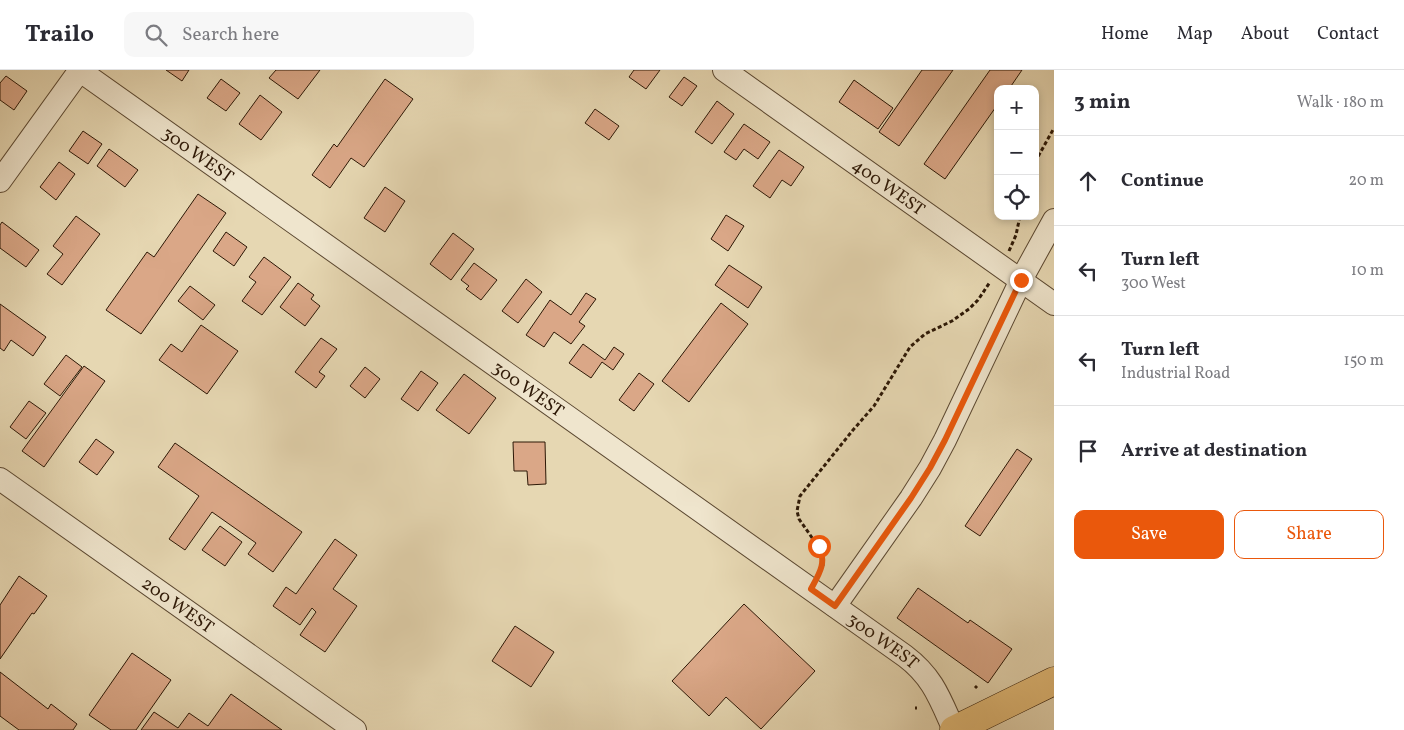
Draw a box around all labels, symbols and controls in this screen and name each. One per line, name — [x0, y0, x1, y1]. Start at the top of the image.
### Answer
search box — [124, 12, 474, 57]
text: Trailo — [25, 18, 94, 52]
icon: search — [142, 21, 170, 49]
text: Search here — [182, 22, 279, 48]
text: Home — [1101, 22, 1149, 47]
text: Map — [1177, 22, 1213, 47]
text: About — [1241, 22, 1289, 47]
text: Contact — [1317, 22, 1379, 47]
map controls — [994, 85, 1039, 220]
button: + — [994, 85, 1039, 130]
text: 3 min — [1074, 88, 1130, 117]
text: Walk · 180 m — [1297, 92, 1384, 114]
street label: 300 WEST — [156, 122, 239, 190]
button: − — [994, 130, 1039, 175]
street label: 400 WEST — [846, 154, 930, 223]
icon: ahead — [1074, 167, 1102, 195]
text: Continue — [1121, 168, 1204, 194]
text: 20 m — [1349, 170, 1384, 192]
button: locate — [994, 175, 1039, 220]
text: Turn left — [1121, 247, 1200, 273]
icon: left — [1074, 257, 1102, 285]
text: 10 m — [1351, 260, 1384, 282]
route end — [1010, 269, 1033, 292]
text: 300 West — [1121, 273, 1186, 295]
text: Turn left — [1121, 337, 1200, 363]
icon: left — [1074, 347, 1102, 375]
text: 150 m — [1343, 350, 1384, 372]
street label: 300 WEST — [487, 356, 569, 424]
text: Industrial Road — [1121, 363, 1230, 385]
icon: arrive — [1074, 437, 1102, 465]
text: Arrive at destination — [1121, 438, 1307, 464]
button: Save — [1074, 510, 1224, 559]
button: Share — [1234, 510, 1384, 559]
route start — [808, 535, 831, 558]
street label: 200 WEST — [136, 572, 219, 641]
street label: 300 WEST — [841, 608, 924, 676]

